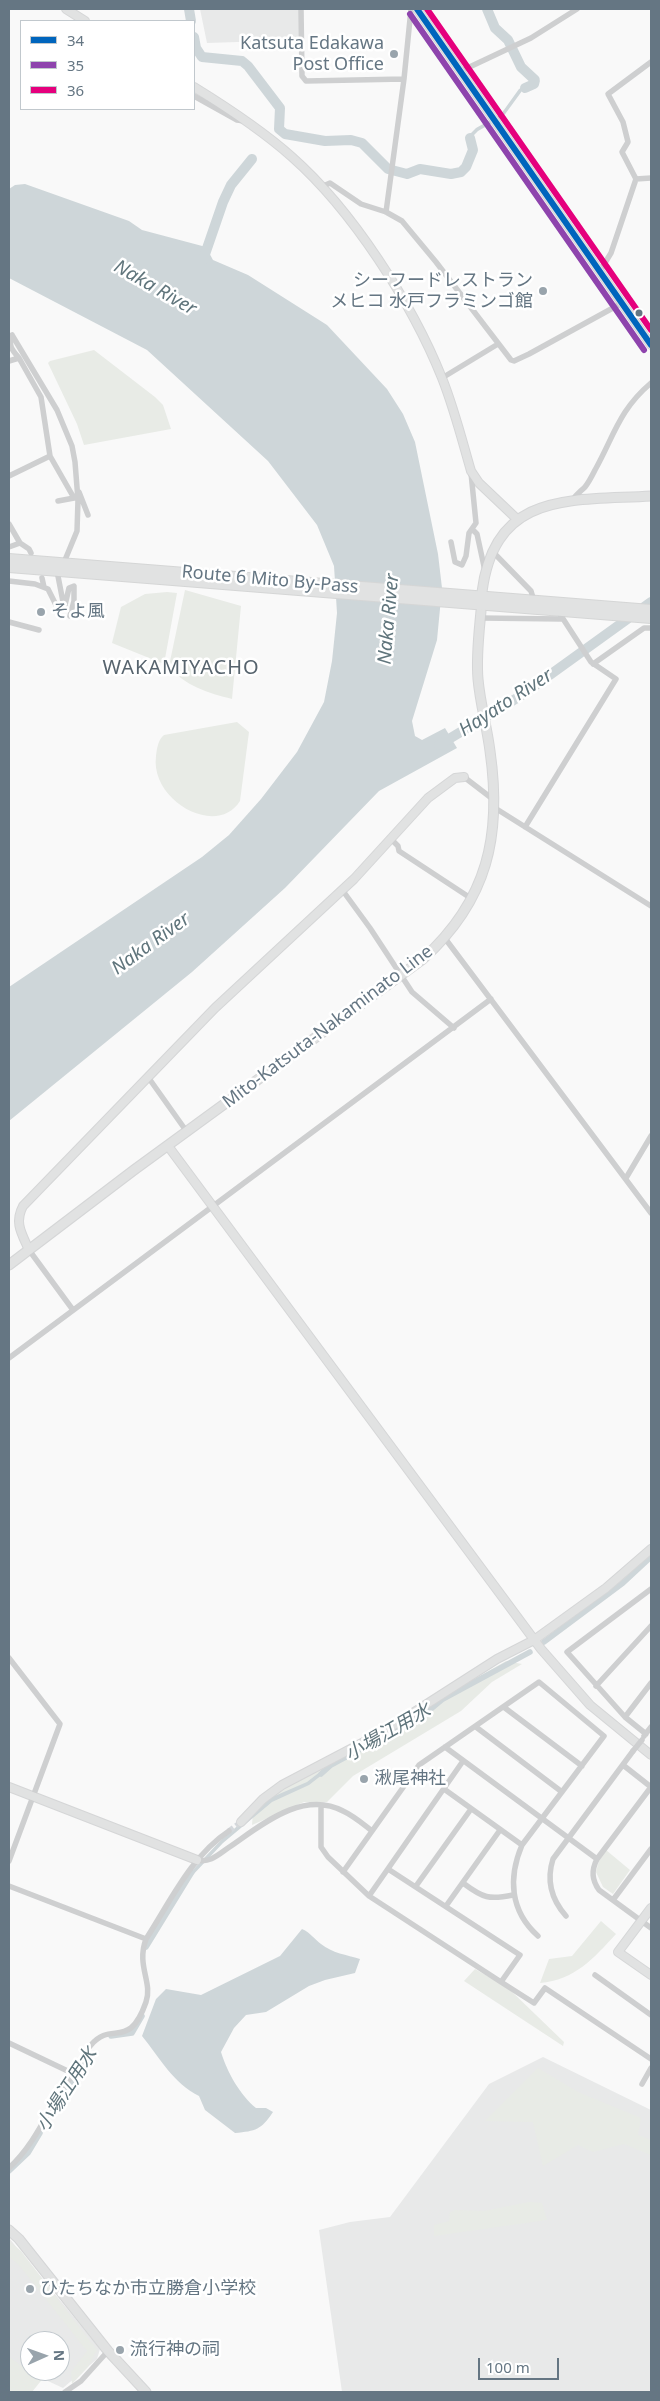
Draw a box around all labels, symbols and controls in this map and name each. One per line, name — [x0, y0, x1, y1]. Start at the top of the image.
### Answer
legend — [20, 20, 195, 110]
text: 34 — [67, 30, 84, 50]
place label: Katsuta Edakawa Post Office — [240, 33, 384, 76]
marker: Katsuta Edakawa Post Office — [388, 48, 400, 60]
text: 35 — [67, 55, 84, 75]
text: 36 — [67, 80, 84, 100]
water label: Naka River — [110, 255, 200, 321]
place label: シーフードレストラン メヒコ 水戸フラミンゴ館 — [330, 270, 533, 312]
marker: シーフードレストラン メヒコ 水戸フラミンゴ館 — [537, 285, 549, 297]
unlabelled marker — [634, 308, 644, 318]
street label: Route 6 Mito By-Pass — [181, 562, 359, 598]
water label: Naka River — [374, 573, 404, 665]
place label: そよ風 — [51, 601, 105, 623]
marker: そよ風 — [35, 606, 47, 618]
district label: WAKAMIYACHO — [101, 656, 261, 680]
water label: Hayato River — [455, 664, 557, 742]
water label: Naka River — [107, 908, 195, 980]
street label: Mito-Katsuta-Nakaminato Line — [219, 941, 437, 1113]
water label: 小場江用水 — [341, 1699, 435, 1767]
place label: 湫尾神社 — [374, 1768, 446, 1790]
marker: 湫尾神社 — [358, 1773, 370, 1785]
water label: 小場江用水 — [32, 2044, 102, 2136]
place label: ひたちなか市立勝倉小学校 — [40, 2278, 256, 2300]
marker: ひたちなか市立勝倉小学校 — [24, 2283, 36, 2295]
north arrow — [20, 2331, 70, 2381]
place label: 流行神の祠 — [130, 2339, 220, 2361]
marker: 流行神の祠 — [114, 2344, 126, 2356]
scale bar — [480, 2348, 561, 2380]
text: N — [50, 2349, 69, 2362]
text: 100 m — [486, 2357, 530, 2377]

